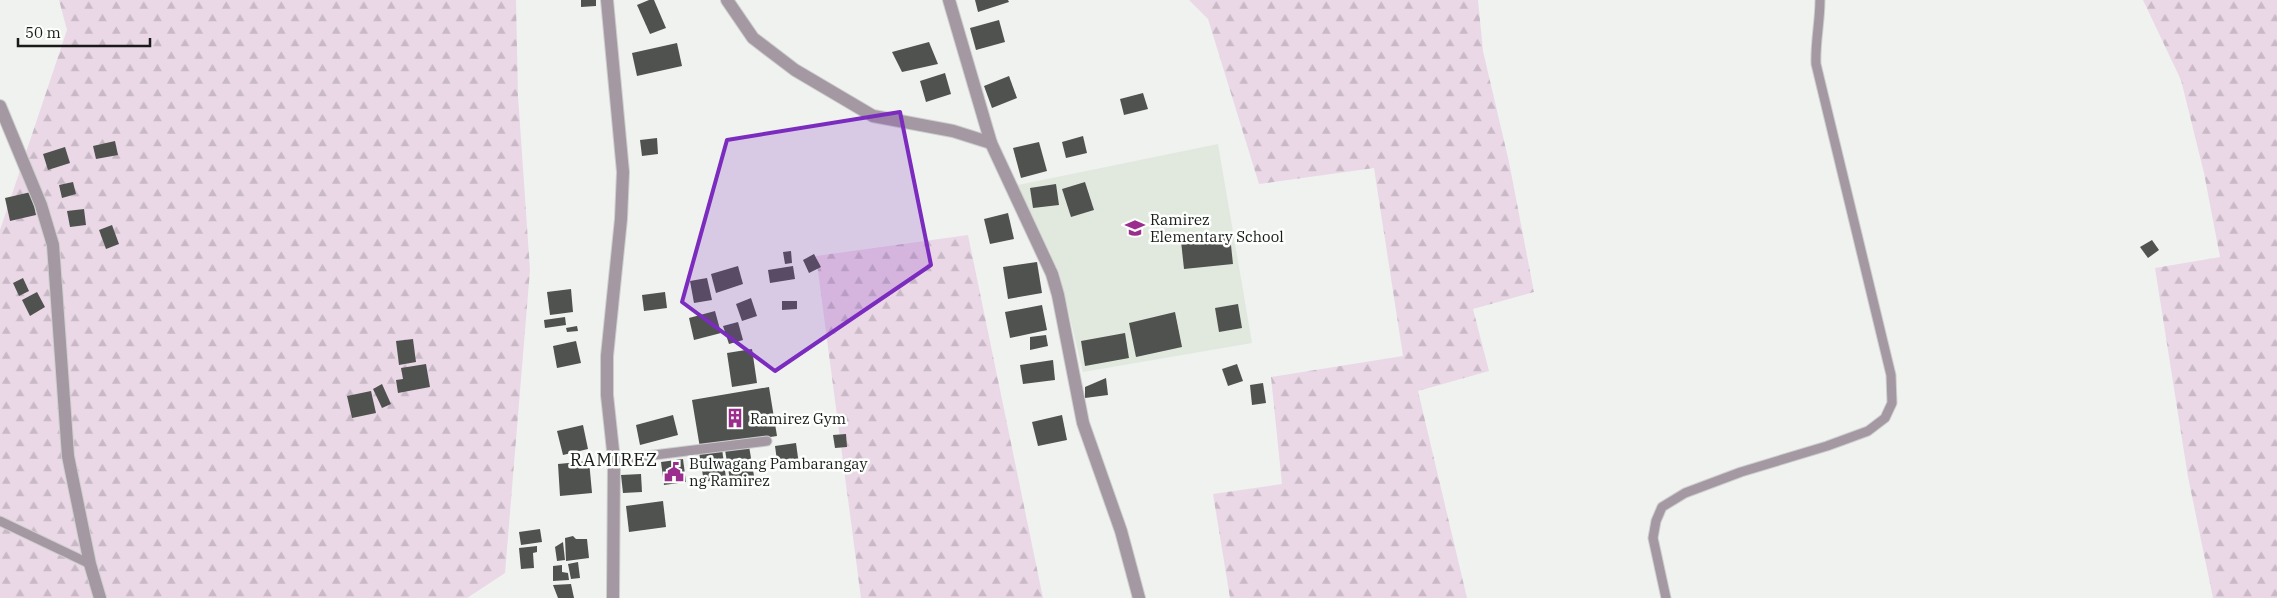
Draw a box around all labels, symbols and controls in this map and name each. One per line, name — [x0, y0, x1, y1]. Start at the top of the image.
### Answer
scale bar — [18, 15, 150, 47]
text: 50 m — [25, 23, 61, 42]
place label: Ramirez Elementary School — [1150, 210, 1284, 246]
school or university icon: Ramirez Elementary School — [1124, 217, 1146, 239]
building icon: Ramirez Gym — [724, 407, 746, 429]
place label: Ramirez Gym — [750, 409, 846, 428]
district label: RAMIREZ — [570, 448, 658, 471]
place label: Bulwagang Pambarangay ng Ramirez — [689, 454, 867, 490]
public building icon: Bulwagang Pambarangay ng Ramirez — [663, 461, 685, 483]

